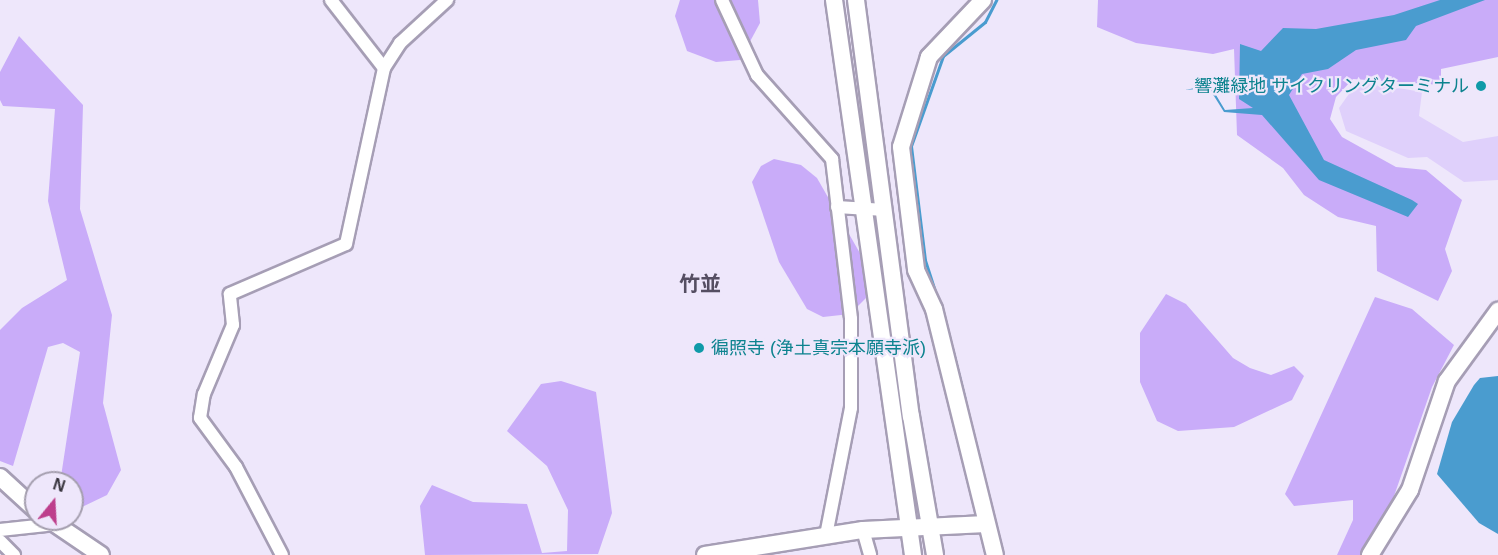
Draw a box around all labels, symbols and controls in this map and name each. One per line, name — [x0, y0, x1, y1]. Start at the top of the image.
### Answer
place label: 響灘緑地 サイクリングターミナル — [1194, 75, 1469, 97]
marker: 響灘緑地 サイクリングターミナル — [1474, 79, 1488, 93]
district label: 竹並 — [679, 271, 721, 297]
place label: 徧照寺 (浄土真宗本願寺派) — [711, 337, 926, 359]
marker: 徧照寺 (浄土真宗本願寺派) — [692, 341, 706, 355]
north arrow — [24, 471, 84, 531]
text: N — [51, 475, 67, 495]

